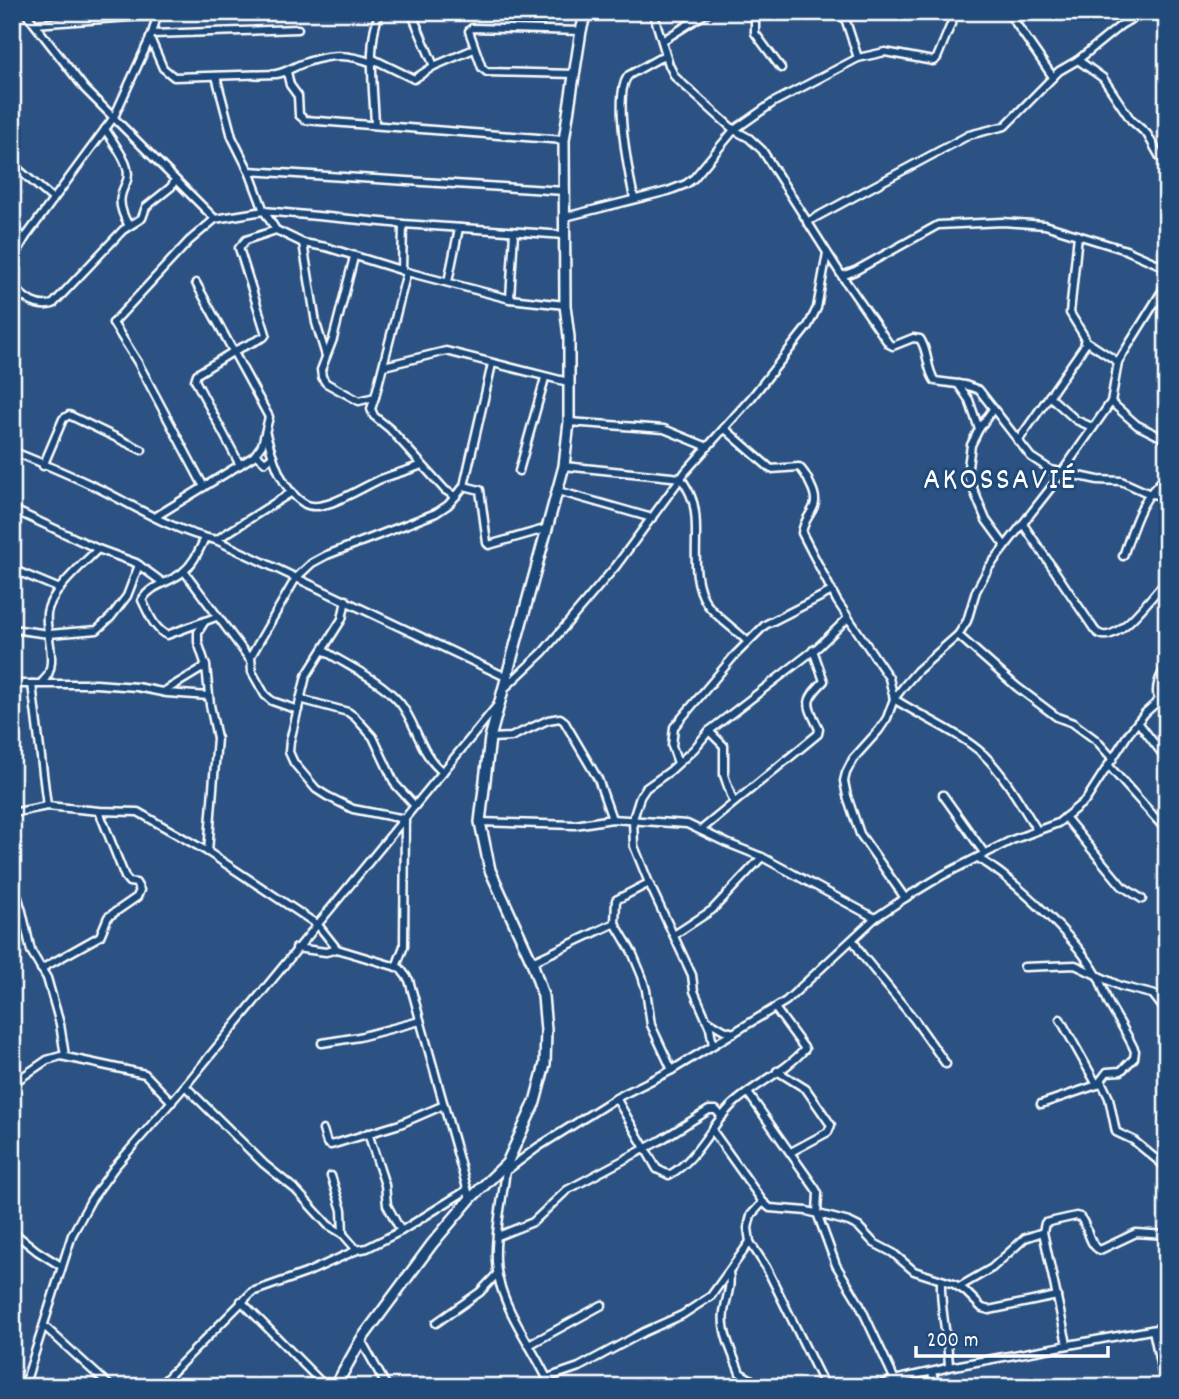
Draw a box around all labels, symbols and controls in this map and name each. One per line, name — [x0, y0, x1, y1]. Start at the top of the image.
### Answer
district label: AKOSSAVIÉ — [923, 459, 1077, 505]
scale bar — [916, 1315, 1109, 1359]
text: 200 m — [927, 1327, 978, 1357]

